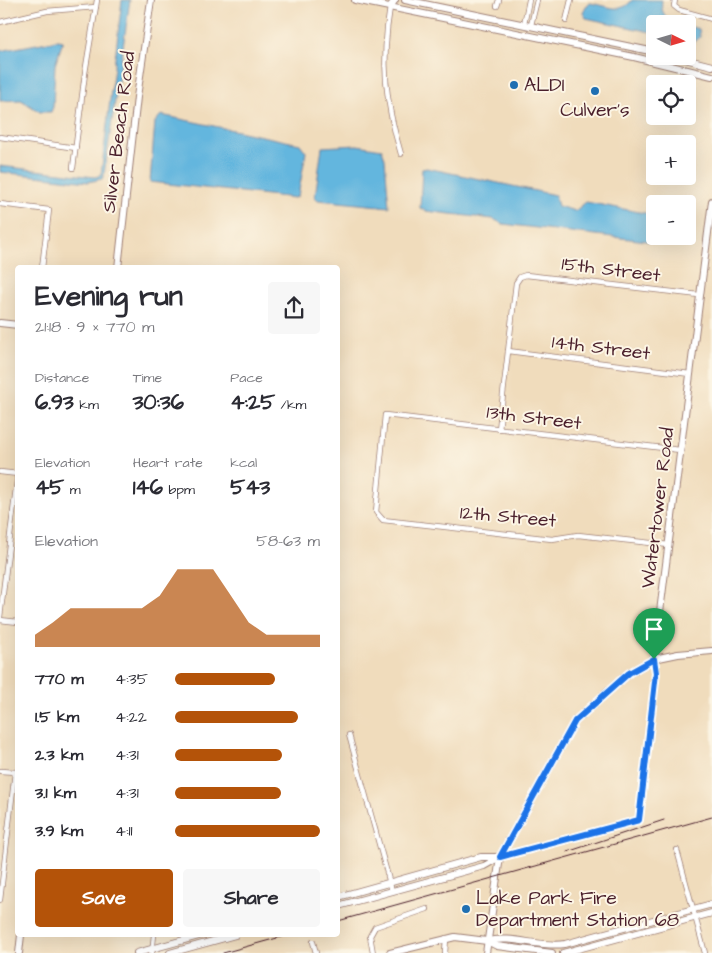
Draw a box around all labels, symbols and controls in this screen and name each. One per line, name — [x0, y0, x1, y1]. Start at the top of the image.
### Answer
north arrow — [646, 15, 696, 65]
map controls — [646, 15, 696, 245]
street label: Silver Beach Road — [96, 49, 142, 214]
place label: ALDI — [524, 72, 565, 99]
button: locate — [646, 75, 696, 125]
marker: ALDI — [508, 79, 520, 91]
marker: Culver's — [589, 85, 601, 97]
place label: Culver's — [560, 97, 630, 124]
button: + — [646, 135, 696, 185]
button: − — [646, 195, 696, 245]
street label: 15th Street — [560, 251, 662, 289]
text: Evening run — [35, 277, 183, 316]
button: share — [268, 282, 320, 334]
text: 21:18 · 9 × 770 m — [35, 316, 154, 338]
street label: 14th Street — [550, 329, 652, 367]
text: Distance — [35, 368, 89, 388]
text: Time — [133, 368, 162, 388]
text: Pace — [230, 368, 263, 388]
text: 6.93 — [35, 388, 74, 417]
text: 30:36 — [133, 388, 184, 417]
text: 4:25 — [230, 388, 275, 417]
text: km — [74, 395, 99, 415]
text: /km — [275, 395, 307, 415]
street label: 13th Street — [485, 399, 583, 437]
street label: Watertower Road — [635, 426, 681, 590]
text: Elevation — [35, 453, 90, 473]
text: Heart rate — [133, 453, 203, 473]
text: kcal — [230, 453, 257, 473]
text: 45 — [35, 473, 64, 502]
text: 146 — [133, 473, 163, 502]
text: 543 — [230, 473, 270, 502]
text: m — [64, 480, 81, 500]
text: bpm — [163, 480, 195, 500]
street label: 12th Street — [459, 499, 558, 535]
text: Elevation — [35, 530, 98, 552]
text: 58–63 m — [256, 530, 320, 552]
pin — [633, 608, 675, 659]
icon: arrive — [640, 615, 668, 643]
text: 770 m — [35, 668, 84, 690]
text: 4:35 — [115, 668, 148, 690]
text: 1.5 km — [35, 706, 79, 728]
text: 4:22 — [115, 706, 147, 728]
text: 2.3 km — [35, 744, 83, 766]
text: 4:31 — [115, 744, 139, 766]
text: 3.1 km — [35, 782, 76, 804]
text: 4:31 — [115, 782, 139, 804]
text: 3.9 km — [35, 820, 83, 842]
text: 4:11 — [115, 820, 133, 842]
button: Save — [35, 869, 173, 927]
button: Share — [183, 869, 320, 927]
place label: Lake Park Fire Department Station 68 — [476, 885, 679, 934]
marker: Lake Park Fire Department Station 68 — [460, 903, 472, 915]

